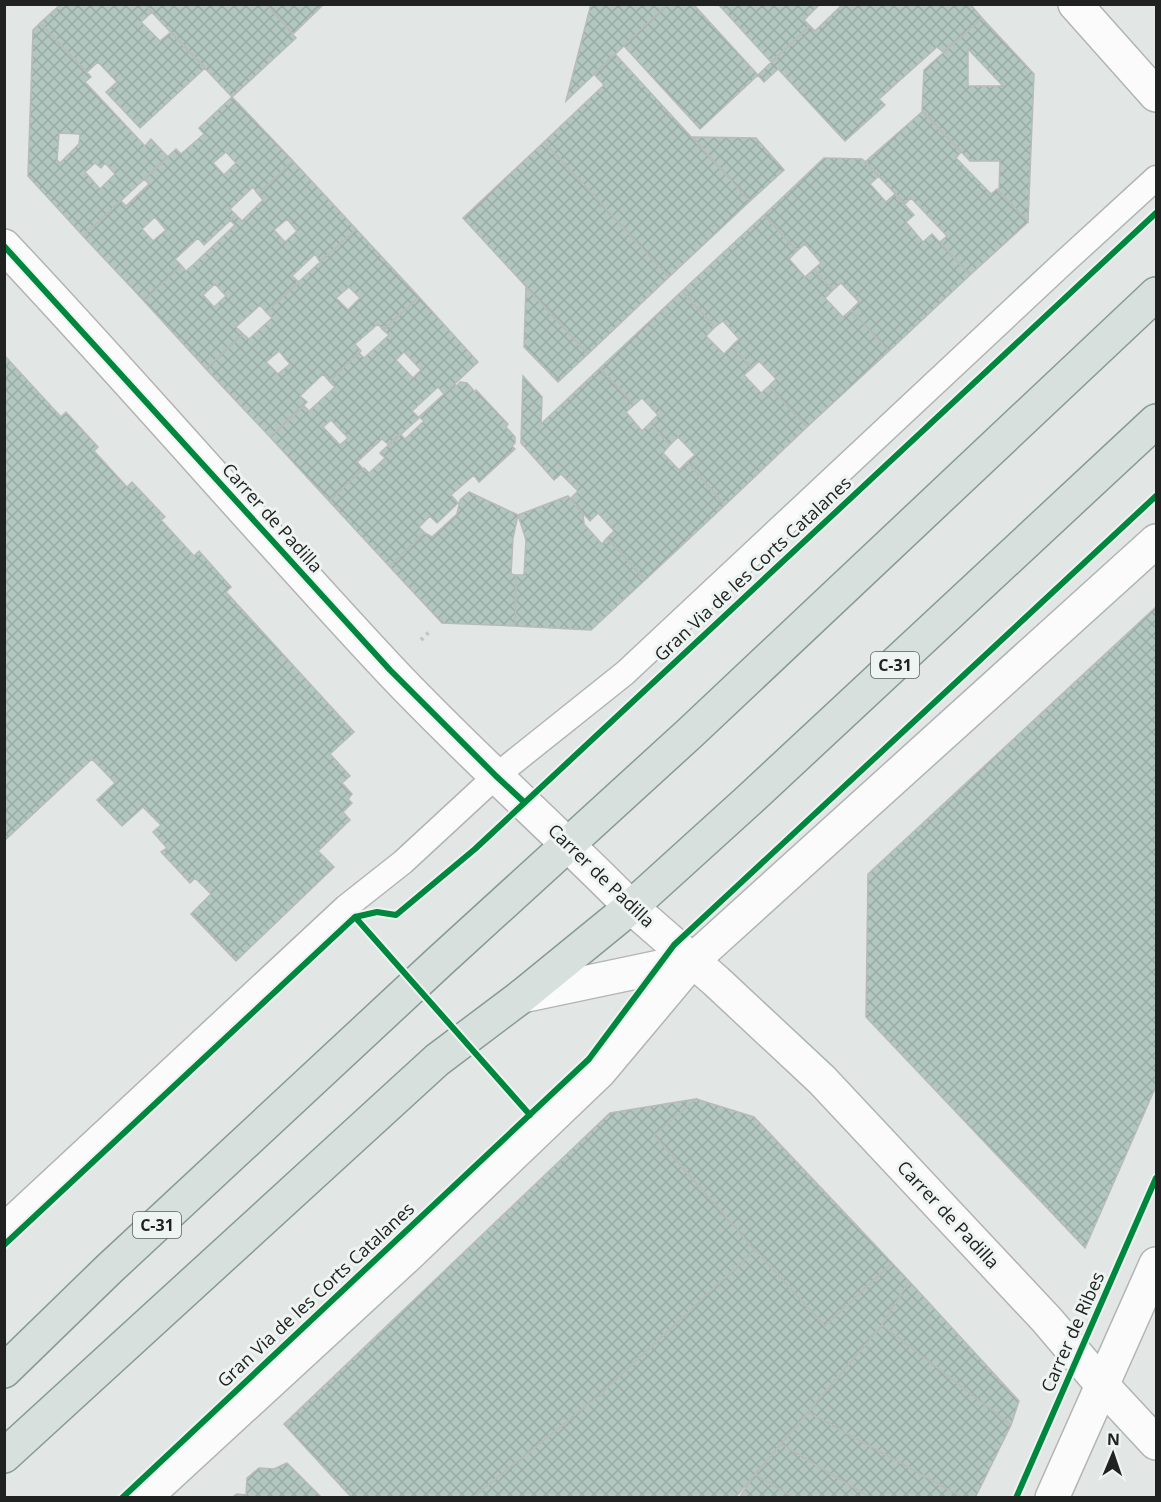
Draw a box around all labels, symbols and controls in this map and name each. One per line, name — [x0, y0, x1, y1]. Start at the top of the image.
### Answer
street label: Carrer de Padilla — [217, 457, 328, 577]
street label: Gran Via de les Corts Catalanes — [649, 470, 856, 666]
road number: C-31 — [871, 652, 919, 678]
street label: Carrer de Padilla — [543, 818, 660, 932]
street label: Carrer de Padilla — [892, 1155, 1005, 1274]
street label: Gran Via de les Corts Catalanes — [212, 1196, 419, 1392]
road number: C-31 — [133, 1212, 181, 1238]
street label: Carrer de Ribes — [1035, 1268, 1109, 1396]
north arrow — [1083, 1424, 1143, 1484]
text: N — [1107, 1428, 1120, 1450]

